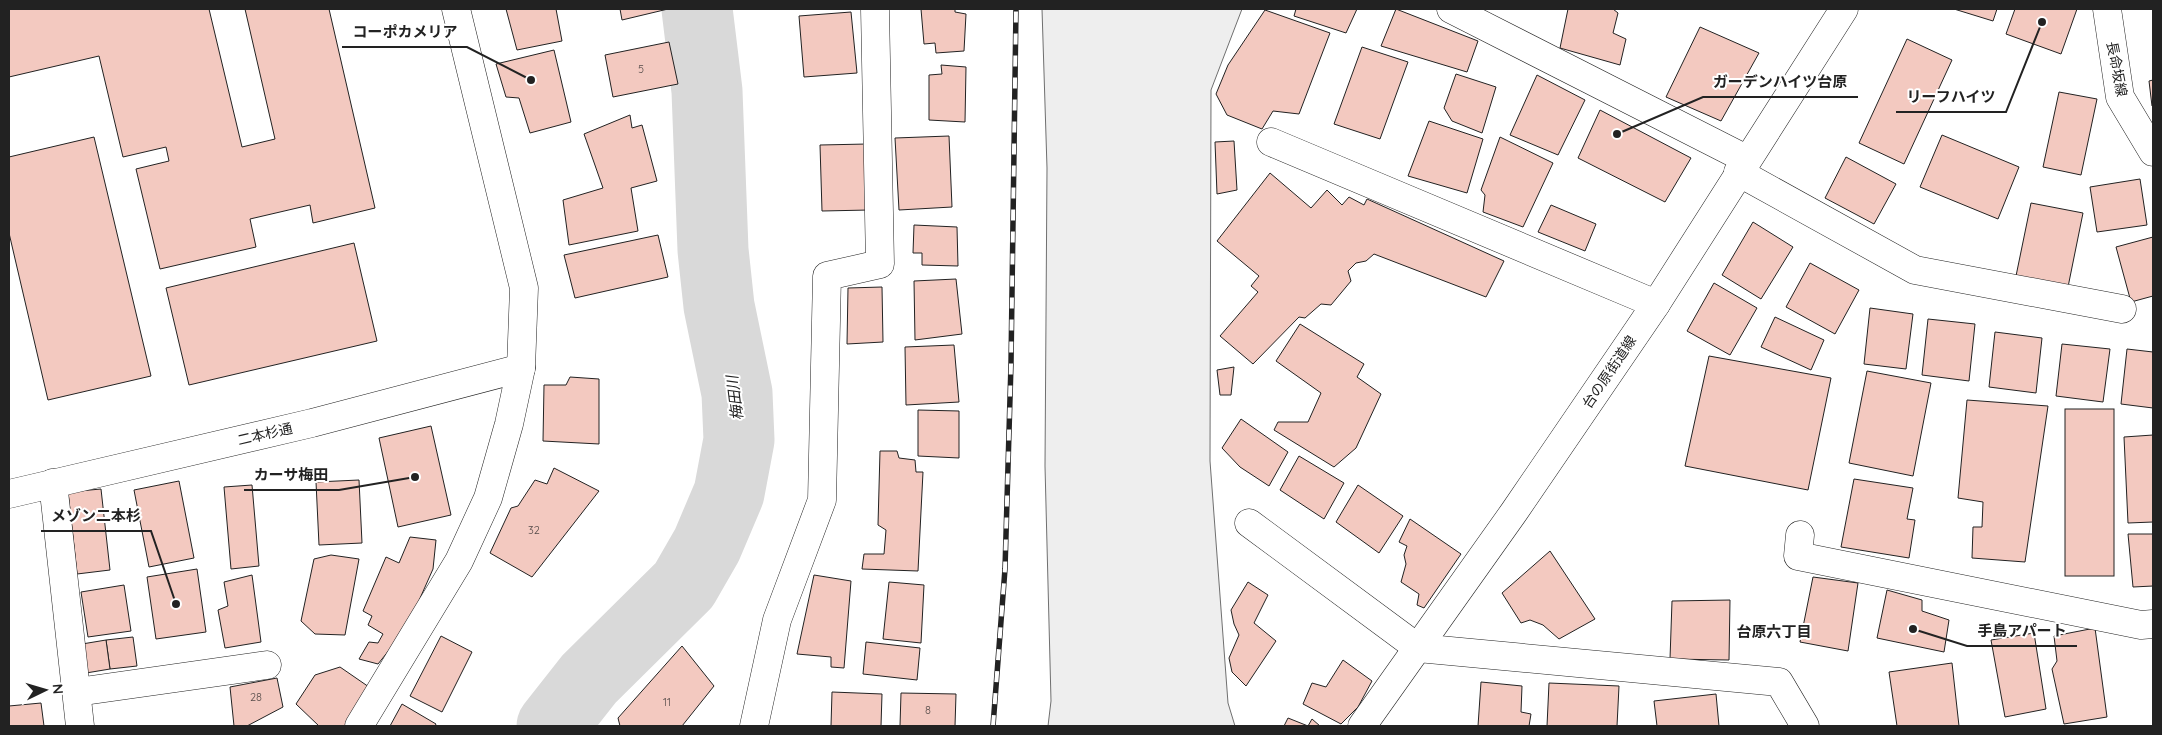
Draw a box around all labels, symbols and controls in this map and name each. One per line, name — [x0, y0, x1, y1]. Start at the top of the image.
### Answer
callout: コーポカメリア — [342, 17, 467, 47]
text: コーポカメリア — [352, 22, 458, 41]
street label: 長命坂線 — [2103, 40, 2131, 98]
house number: 5 — [638, 62, 644, 76]
callout: ガーデンハイツ台原 — [1703, 67, 1858, 97]
text: ガーデンハイツ台原 — [1713, 72, 1847, 91]
callout: リーフハイツ — [1896, 82, 2006, 112]
text: リーフハイツ — [1907, 87, 1995, 106]
street label: 台の原街道線 — [1578, 332, 1640, 412]
water label: 梅田川 — [722, 373, 747, 422]
street label: 二本杉通 — [236, 419, 294, 449]
callout: カーサ梅田 — [244, 460, 339, 490]
text: カーサ梅田 — [254, 465, 328, 484]
callout: メゾン二本杉 — [41, 501, 151, 531]
text: メゾン二本杉 — [51, 506, 141, 525]
house number: 32 — [528, 523, 540, 537]
callout: 手島アパート — [1967, 616, 2077, 646]
text: 手島アパート — [1977, 621, 2067, 640]
district label: 台原六丁目 — [1736, 622, 1812, 641]
north arrow — [20, 665, 70, 715]
text: N — [49, 683, 67, 695]
house number: 28 — [250, 690, 262, 704]
house number: 11 — [663, 695, 671, 709]
house number: 8 — [925, 703, 931, 717]

